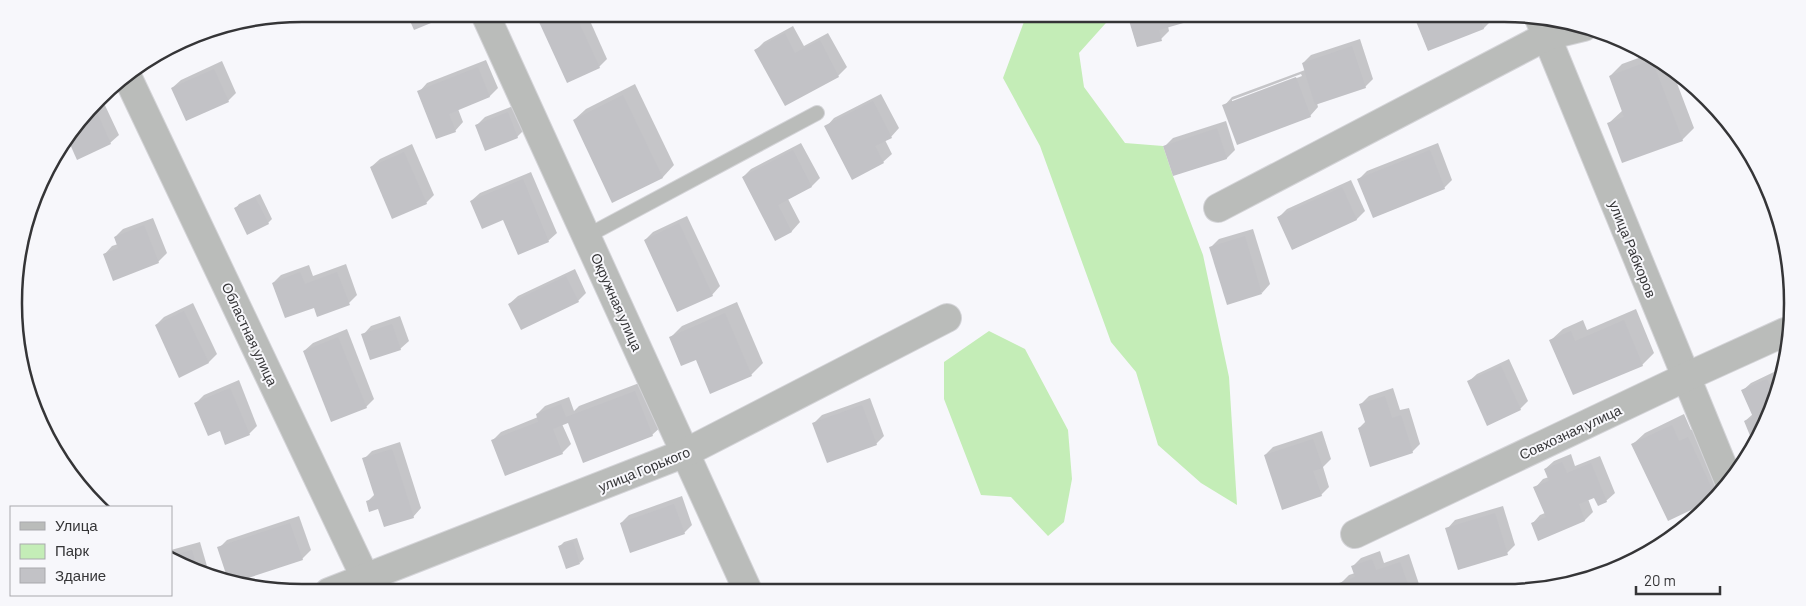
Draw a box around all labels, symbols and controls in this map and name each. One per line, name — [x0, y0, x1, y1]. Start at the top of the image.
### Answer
street label: улица Рабкоров — [1606, 198, 1660, 300]
street label: Окружная улица — [588, 250, 646, 354]
street label: Областная улица — [219, 280, 281, 389]
street label: Совхозная улица — [1516, 401, 1624, 463]
street label: улица Горького — [596, 443, 693, 495]
legend — [10, 506, 172, 596]
text: Улица — [55, 516, 98, 534]
text: Парк — [55, 541, 89, 559]
scale bar — [1636, 564, 1720, 596]
text: Здание — [55, 566, 106, 584]
text: 20 m — [1644, 571, 1676, 589]

